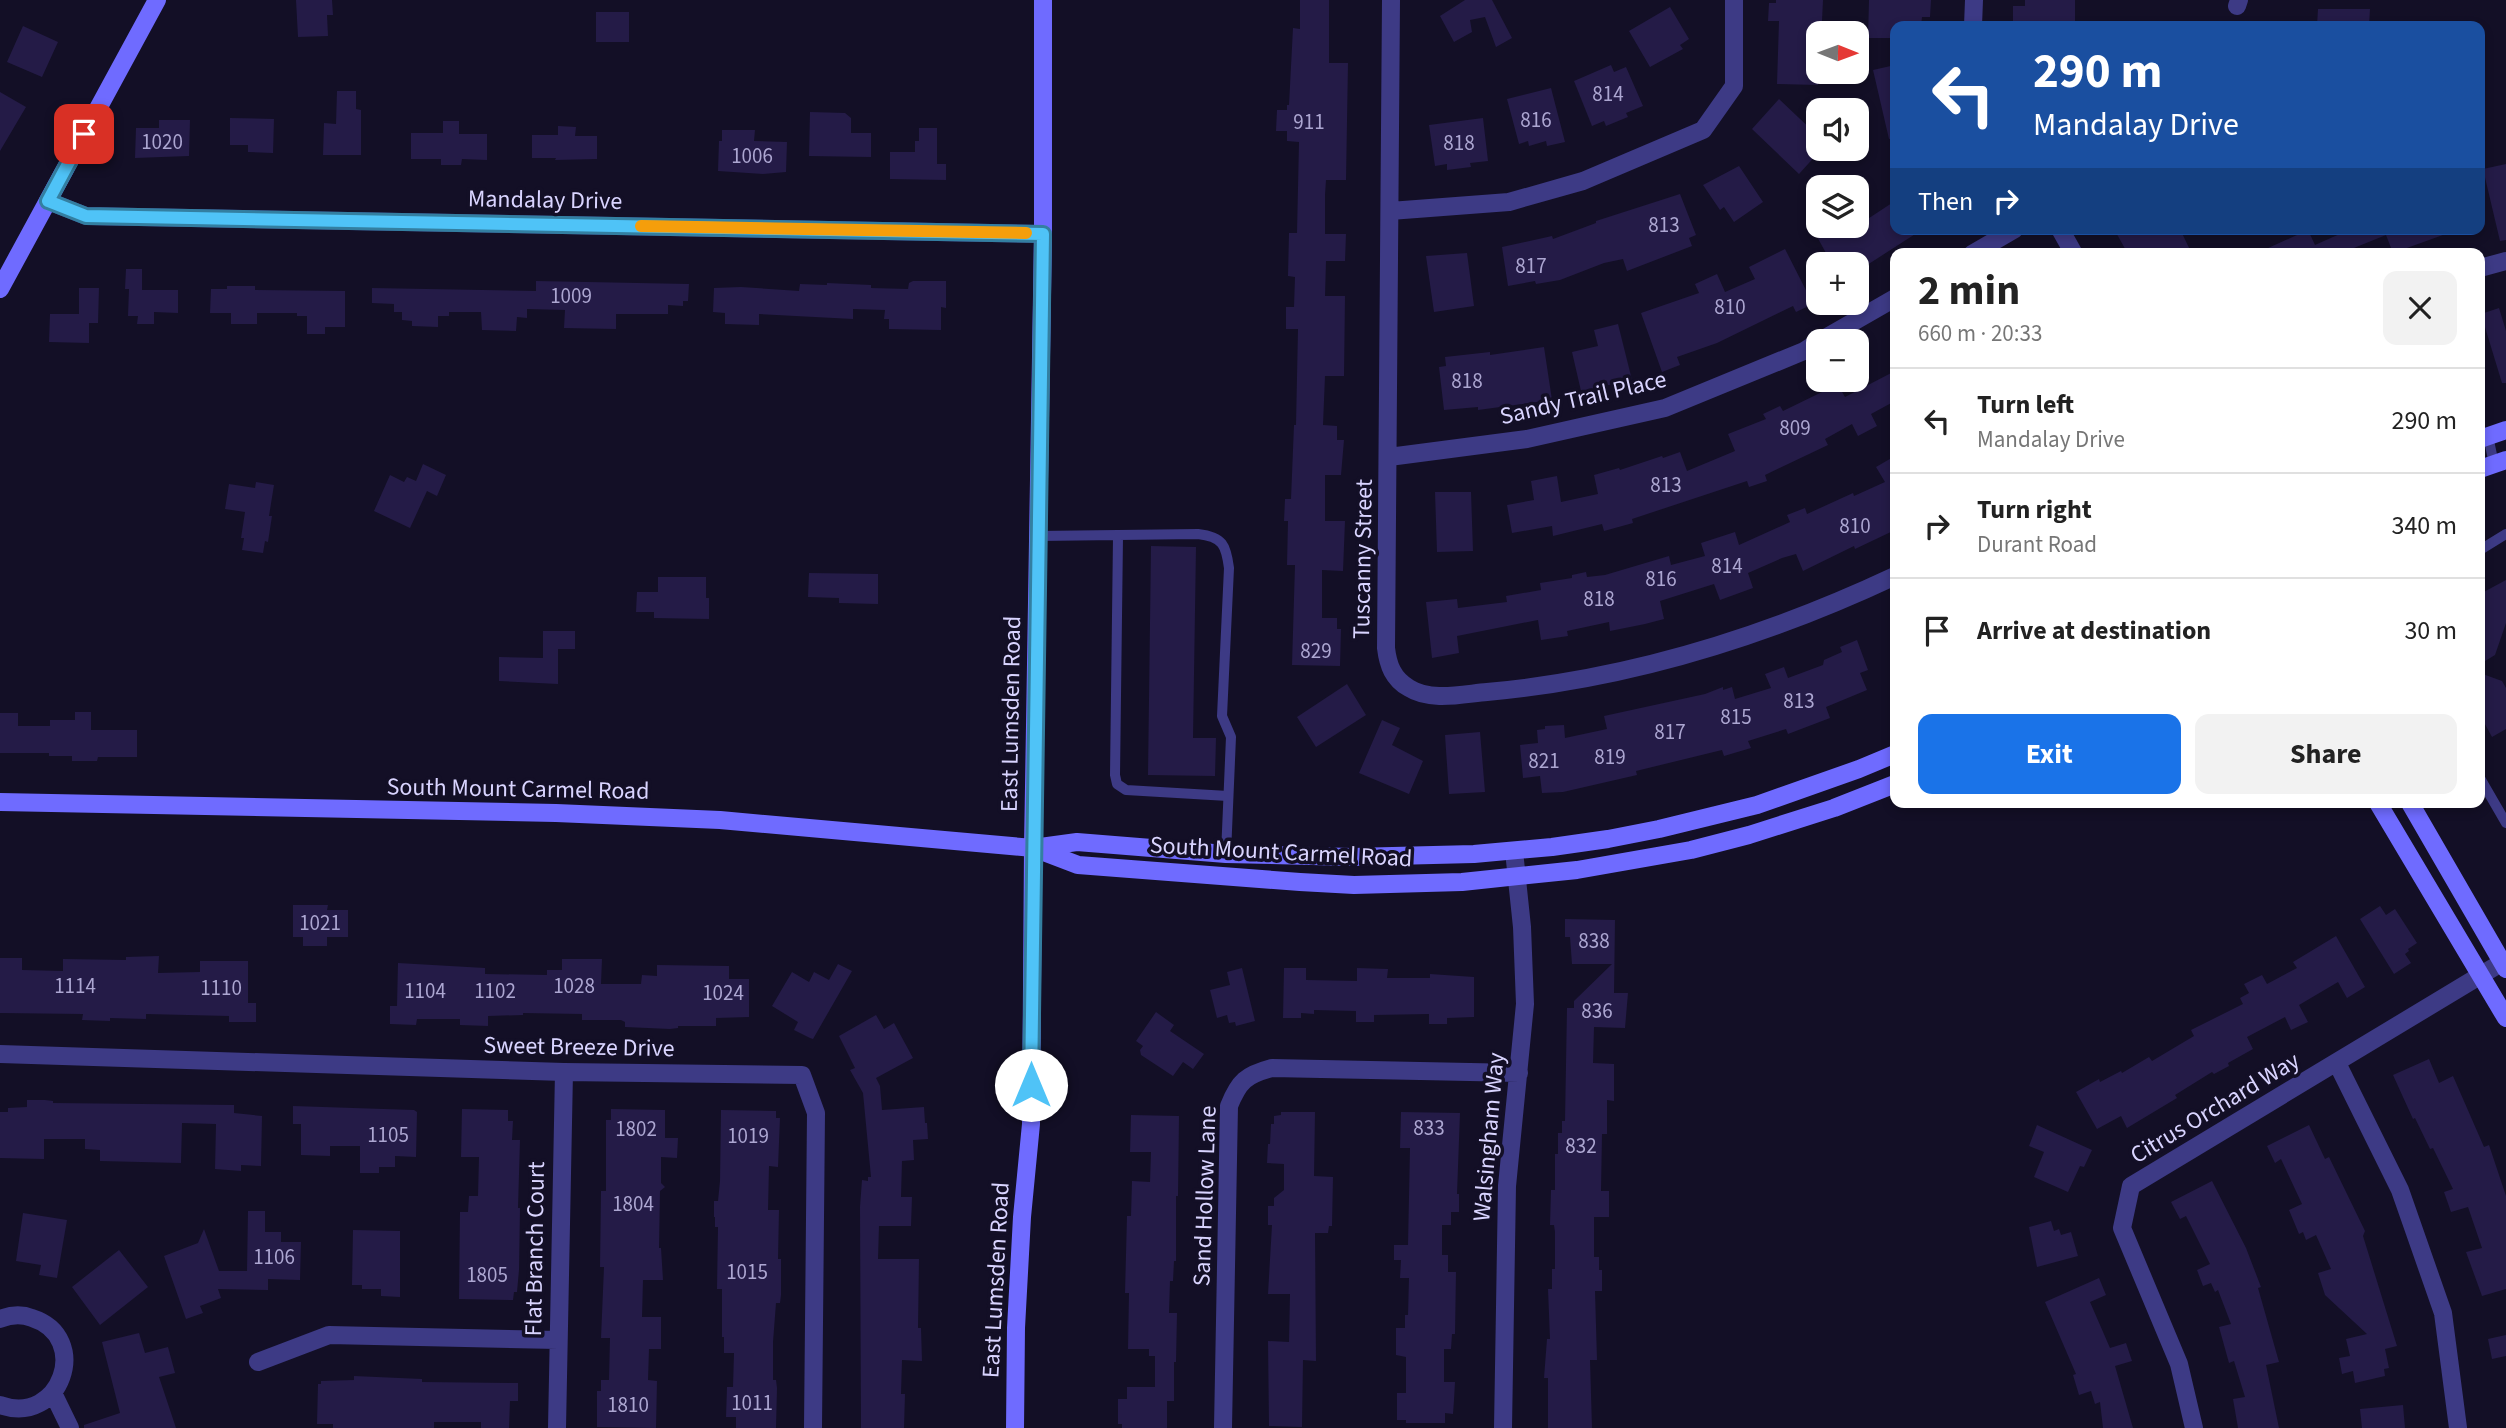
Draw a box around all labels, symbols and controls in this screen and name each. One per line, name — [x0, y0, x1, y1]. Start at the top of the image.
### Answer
north arrow — [1806, 21, 1869, 84]
map controls — [1806, 21, 1869, 392]
text: 290 m — [2033, 37, 2162, 107]
icon: left — [1918, 49, 2009, 140]
house number: 814 — [1592, 79, 1624, 109]
button: sound — [1806, 98, 1869, 161]
text: Mandalay Drive — [2033, 102, 2239, 148]
pin — [54, 104, 114, 164]
house number: 816 — [1520, 105, 1552, 135]
house number: 911 — [1293, 107, 1325, 137]
icon: arrive — [65, 115, 103, 153]
house number: 1020 — [141, 127, 183, 157]
house number: 818 — [1443, 128, 1475, 158]
house number: 1006 — [731, 141, 773, 171]
button: layers — [1806, 175, 1869, 238]
street label: Mandalay Drive — [468, 181, 622, 219]
icon: right — [1987, 182, 2025, 220]
text: Then — [1918, 183, 1973, 220]
house number: 813 — [1648, 210, 1680, 240]
house number: 817 — [1515, 251, 1547, 281]
button: + — [1806, 252, 1869, 315]
text: 2 min — [1918, 261, 2020, 321]
button: close — [2383, 271, 2457, 345]
house number: 1009 — [550, 281, 592, 311]
house number: 810 — [1714, 292, 1746, 322]
text: 660 m · 20:33 — [1918, 317, 2042, 350]
button: − — [1806, 329, 1869, 392]
street label: Sandy Trail Place — [1496, 362, 1670, 434]
house number: 818 — [1451, 366, 1483, 396]
text: Turn left — [1977, 386, 2074, 423]
icon: left — [1918, 402, 1956, 440]
text: 290 m — [2391, 402, 2457, 439]
house number: 809 — [1779, 413, 1811, 443]
text: Mandalay Drive — [1977, 423, 2125, 456]
house number: 813 — [1650, 470, 1682, 500]
street label: Tuscanny Street — [1344, 479, 1382, 639]
text: Turn right — [1977, 491, 2092, 528]
icon: right — [1918, 507, 1956, 545]
text: 340 m — [2391, 507, 2457, 544]
house number: 810 — [1839, 511, 1871, 541]
text: Durant Road — [1977, 528, 2097, 561]
house number: 814 — [1711, 551, 1743, 581]
house number: 816 — [1645, 564, 1677, 594]
house number: 818 — [1583, 584, 1615, 614]
icon: arrive — [1918, 612, 1956, 650]
text: Arrive at destination — [1977, 612, 2211, 649]
text: 30 m — [2404, 612, 2457, 649]
street label: East Lumsden Road — [992, 616, 1030, 812]
house number: 829 — [1300, 636, 1332, 666]
house number: 813 — [1783, 686, 1815, 716]
house number: 815 — [1720, 702, 1752, 732]
button: Exit — [1918, 714, 2181, 794]
button: Share — [2195, 714, 2457, 794]
house number: 817 — [1654, 717, 1686, 747]
house number: 819 — [1594, 742, 1626, 772]
house number: 821 — [1528, 746, 1560, 776]
street label: South Mount Carmel Road — [386, 769, 650, 809]
street label: South Mount Carmel Road — [1149, 828, 1413, 876]
house number: 1021 — [299, 908, 341, 938]
house number: 838 — [1578, 926, 1610, 956]
house number: 1114 — [54, 971, 96, 1001]
house number: 1028 — [553, 971, 595, 1001]
house number: 1110 — [200, 973, 242, 1003]
house number: 1104 — [404, 976, 446, 1006]
house number: 1102 — [474, 976, 516, 1006]
house number: 1024 — [702, 978, 744, 1008]
house number: 836 — [1581, 996, 1613, 1026]
street label: Sweet Breeze Drive — [483, 1028, 675, 1066]
street label: Citrus Orchard Way — [2124, 1044, 2306, 1172]
position arrow — [994, 1048, 1068, 1122]
street label: Walsingham Way — [1464, 1051, 1514, 1223]
street label: Sand Hollow Lane — [1184, 1105, 1226, 1287]
house number: 833 — [1413, 1113, 1445, 1143]
house number: 1802 — [615, 1114, 657, 1144]
house number: 1105 — [367, 1120, 409, 1150]
house number: 1019 — [727, 1121, 769, 1151]
house number: 832 — [1565, 1131, 1597, 1161]
street label: Flat Branch Court — [516, 1161, 554, 1337]
street label: East Lumsden Road — [973, 1181, 1019, 1379]
house number: 1804 — [612, 1189, 654, 1219]
house number: 1106 — [253, 1242, 295, 1272]
house number: 1015 — [726, 1257, 768, 1287]
house number: 1805 — [466, 1260, 508, 1290]
house number: 1011 — [731, 1388, 773, 1418]
house number: 1810 — [607, 1390, 649, 1420]

